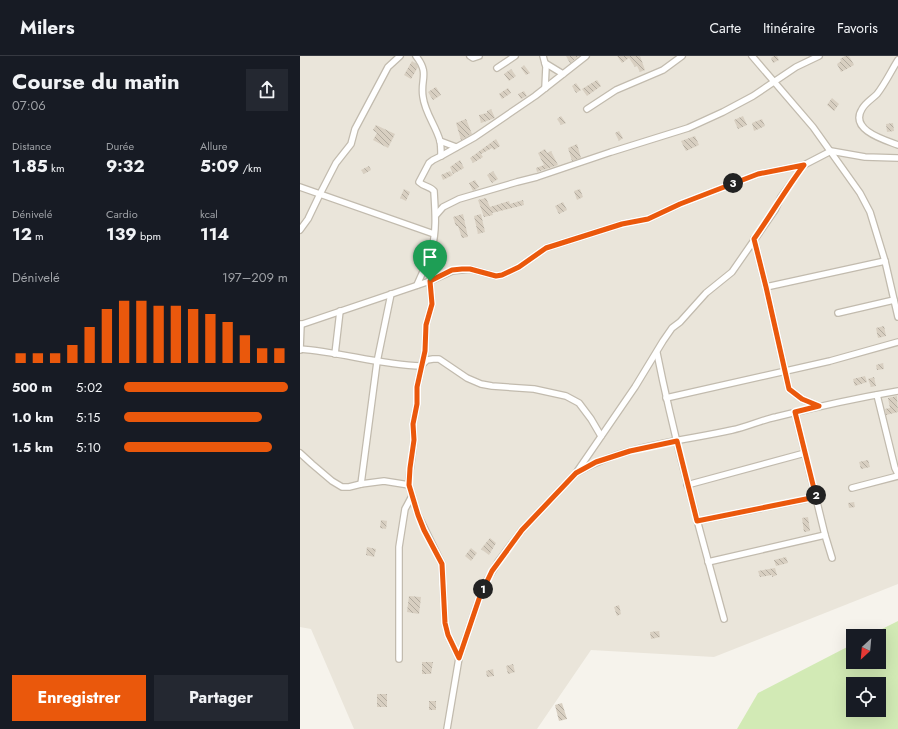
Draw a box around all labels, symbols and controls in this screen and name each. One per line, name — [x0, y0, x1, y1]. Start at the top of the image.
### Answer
text: Milers — [20, 14, 75, 41]
text: Carte — [709, 18, 741, 38]
text: Itinéraire — [763, 18, 815, 38]
text: Favoris — [837, 18, 878, 38]
text: Course du matin — [12, 65, 180, 97]
button: share — [246, 69, 288, 111]
text: 07:06 — [12, 96, 46, 115]
text: Distance — [12, 138, 51, 154]
text: Durée — [106, 138, 134, 154]
text: Allure — [200, 138, 227, 154]
text: 1.85 — [12, 154, 48, 178]
text: 9:32 — [106, 154, 145, 178]
text: 5:09 — [200, 154, 239, 178]
text: km — [48, 160, 65, 176]
text: /km — [239, 160, 261, 176]
pin: 3 — [723, 173, 743, 193]
text: 3 — [730, 175, 736, 191]
text: Dénivelé — [12, 206, 52, 222]
text: Cardio — [106, 206, 138, 222]
text: kcal — [200, 206, 218, 222]
text: 12 — [12, 222, 32, 246]
text: 139 — [106, 222, 137, 246]
text: 114 — [200, 222, 229, 246]
text: m — [32, 228, 44, 244]
text: bpm — [137, 228, 161, 244]
pin — [413, 240, 447, 281]
icon: arrive — [419, 246, 441, 268]
text: Dénivelé — [12, 268, 60, 287]
text: 197–209 m — [222, 268, 288, 287]
text: 500 m — [12, 378, 52, 397]
text: 5:02 — [76, 378, 102, 397]
text: 1.0 km — [12, 408, 53, 427]
text: 5:15 — [76, 408, 100, 427]
text: 1.5 km — [12, 438, 53, 457]
text: 5:10 — [76, 438, 101, 457]
pin: 2 — [806, 485, 826, 505]
text: 2 — [812, 487, 820, 503]
pin: 1 — [473, 579, 493, 599]
text: 1 — [480, 581, 486, 597]
north arrow — [846, 629, 886, 669]
map controls — [846, 629, 886, 717]
button: Enregistrer — [12, 675, 146, 721]
button: Partager — [154, 675, 288, 721]
button: locate — [846, 677, 886, 717]

